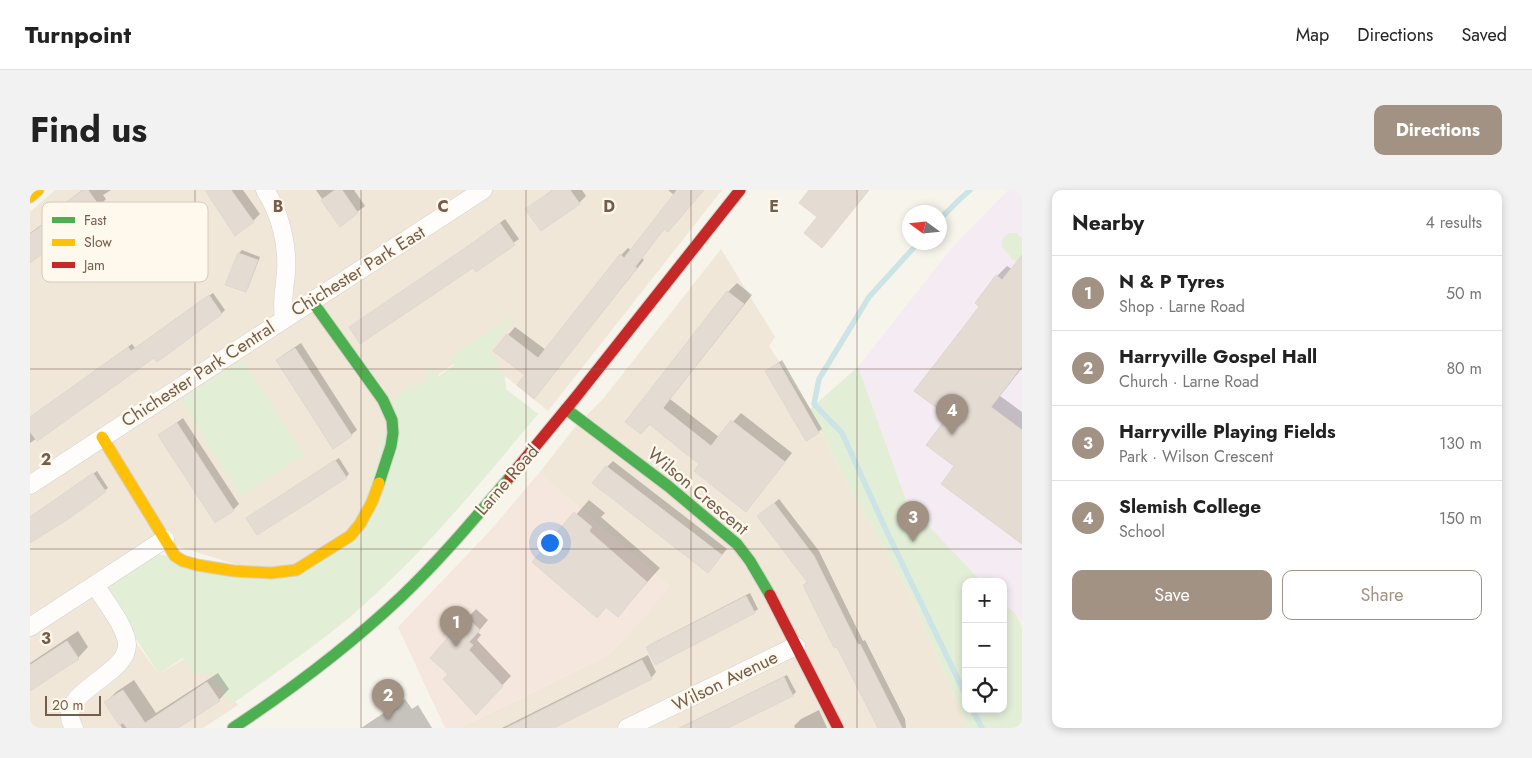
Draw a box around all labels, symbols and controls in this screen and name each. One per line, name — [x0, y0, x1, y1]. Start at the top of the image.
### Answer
text: Turnpoint — [25, 17, 131, 52]
text: Map — [1296, 22, 1329, 48]
text: Directions — [1357, 22, 1433, 48]
text: Saved — [1461, 22, 1507, 48]
text: Find us — [30, 105, 147, 155]
button: Directions — [1374, 105, 1502, 155]
text: B — [273, 195, 283, 218]
text: C — [437, 195, 449, 218]
text: D — [603, 195, 615, 218]
text: E — [769, 195, 779, 218]
legend — [42, 202, 208, 282]
north arrow — [902, 205, 947, 250]
text: Nearby — [1072, 208, 1144, 238]
text: Fast — [84, 210, 107, 230]
text: 4 results — [1426, 211, 1482, 234]
street label: Chichester Park East — [286, 219, 431, 323]
text: Slow — [84, 232, 112, 252]
text: Jam — [82, 255, 105, 275]
text: N & P Tyres — [1119, 268, 1224, 295]
text: 1 — [1084, 282, 1092, 305]
text: 50 m — [1446, 282, 1482, 305]
text: Shop · Larne Road — [1119, 295, 1245, 318]
street label: Chichester Park Central — [116, 315, 280, 433]
text: Harryville Gospel Hall — [1119, 343, 1317, 370]
text: 2 — [1083, 357, 1093, 380]
text: 80 m — [1446, 357, 1482, 380]
text: Church · Larne Road — [1119, 370, 1259, 393]
pin: 4 — [936, 394, 968, 435]
text: Harryville Playing Fields — [1119, 418, 1336, 445]
text: 3 — [1083, 432, 1093, 455]
text: 130 m — [1439, 432, 1482, 455]
street label: Larne Road — [469, 439, 545, 521]
street label: Wilson Crescent — [642, 441, 755, 542]
text: Park · Wilson Crescent — [1119, 445, 1273, 468]
text: 2 — [41, 448, 51, 471]
text: Slemish College — [1119, 493, 1261, 520]
pin: 3 — [897, 501, 929, 542]
text: 4 — [1082, 507, 1094, 530]
text: 150 m — [1439, 507, 1482, 530]
text: School — [1119, 520, 1165, 543]
your location — [537, 530, 563, 556]
button: Save — [1072, 570, 1272, 620]
button: Share — [1282, 570, 1482, 620]
map controls — [962, 578, 1007, 713]
button: + — [962, 578, 1007, 623]
pin: 1 — [440, 606, 472, 647]
button: − — [962, 623, 1007, 668]
text: 3 — [41, 627, 51, 650]
street label: Wilson Avenue — [668, 644, 782, 718]
button: locate — [962, 668, 1007, 713]
pin: 2 — [372, 679, 404, 720]
scale bar — [45, 693, 101, 716]
text: 20 m — [52, 695, 84, 715]

